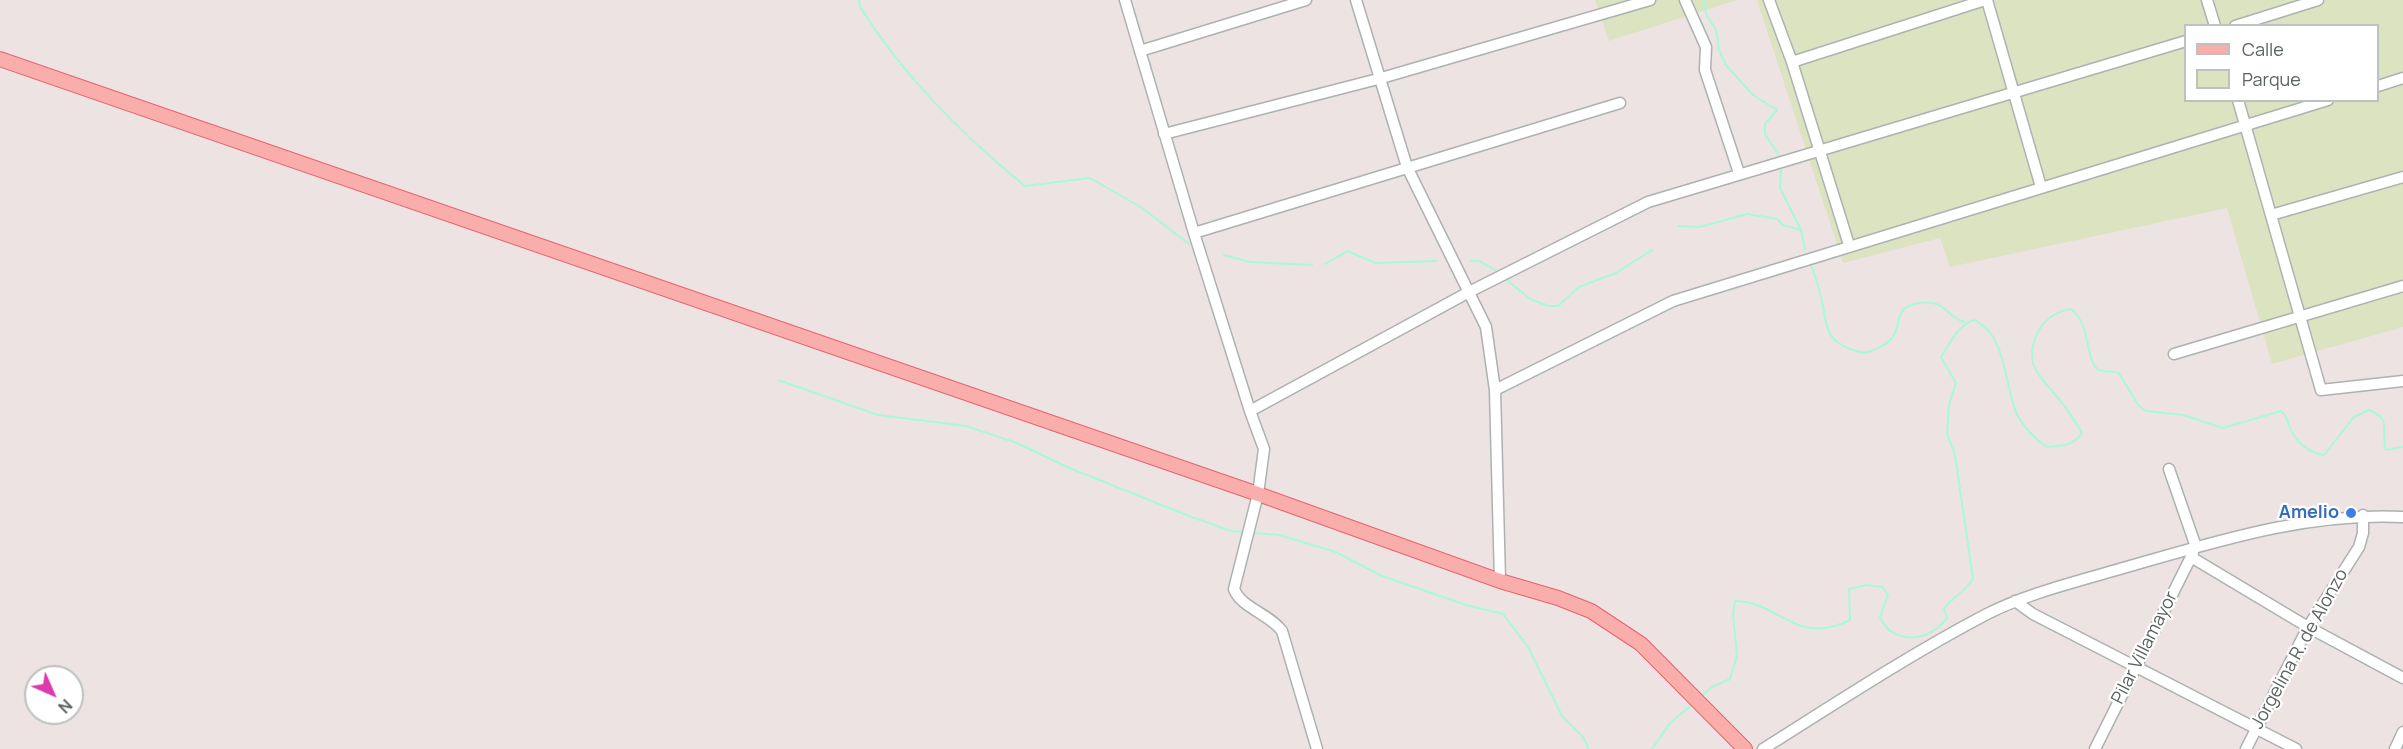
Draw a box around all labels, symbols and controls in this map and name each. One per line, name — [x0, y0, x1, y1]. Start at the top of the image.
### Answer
legend — [2184, 24, 2379, 102]
text: Calle — [2242, 37, 2284, 61]
text: Parque — [2242, 67, 2301, 91]
place label: Amelio — [2279, 502, 2339, 524]
marker: Amelio — [2344, 506, 2358, 520]
street label: Jorgelina R. de Alonzo — [2247, 565, 2353, 733]
street label: Pilar Villamayor — [2107, 588, 2183, 708]
north arrow — [24, 665, 84, 725]
text: N — [53, 694, 77, 718]

